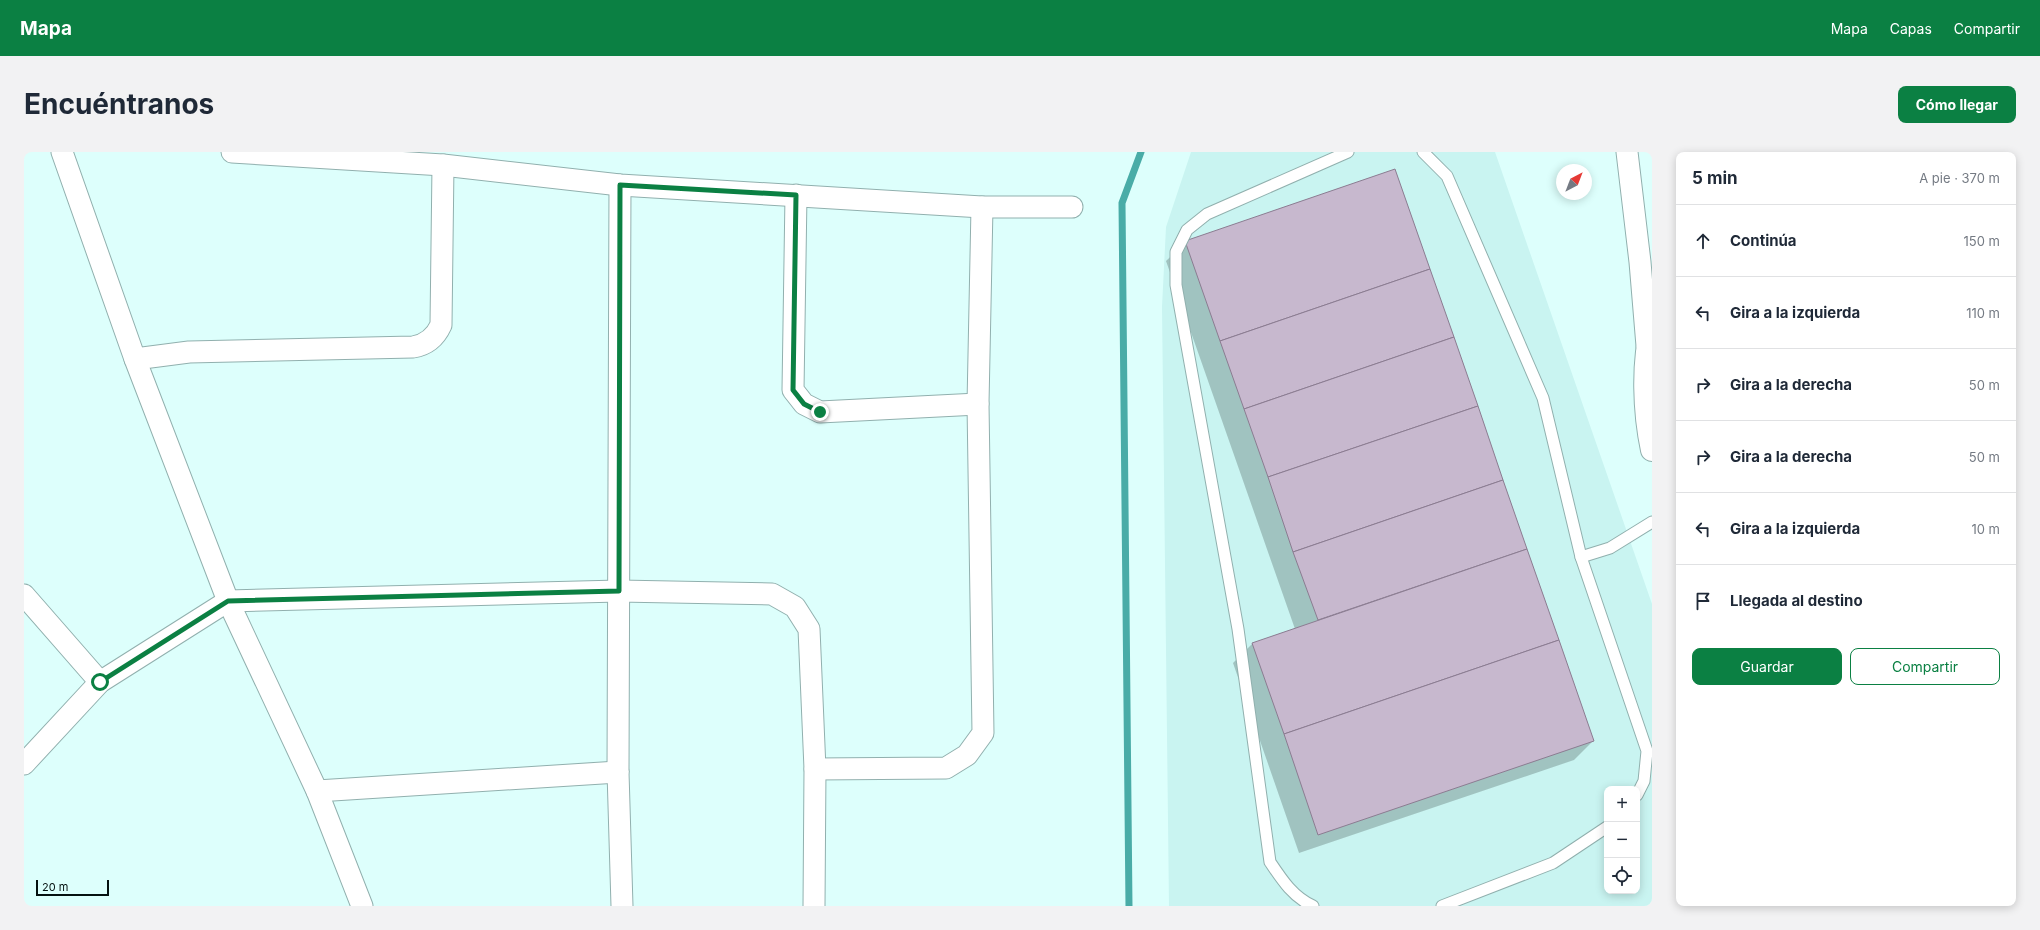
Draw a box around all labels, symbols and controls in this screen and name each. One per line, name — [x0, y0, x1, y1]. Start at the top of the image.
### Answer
text: Mapa — [20, 17, 72, 40]
text: Mapa — [1831, 20, 1868, 37]
text: Capas — [1890, 20, 1932, 37]
text: Compartir — [1954, 20, 2020, 37]
button: Cómo llegar — [1898, 86, 2016, 123]
text: Encuéntranos — [24, 87, 214, 121]
north arrow — [1556, 164, 1592, 200]
text: 5 min — [1692, 168, 1738, 188]
text: A pie · 370 m — [1919, 170, 2000, 186]
icon: ahead — [1692, 230, 1714, 252]
text: Continúa — [1730, 231, 1797, 250]
text: 150 m — [1964, 233, 2000, 249]
icon: left — [1692, 302, 1714, 324]
text: Gira a la izquierda — [1730, 303, 1860, 322]
text: 110 m — [1966, 305, 2000, 321]
icon: right — [1692, 374, 1714, 396]
text: Gira a la derecha — [1730, 375, 1852, 394]
text: 50 m — [1969, 377, 2000, 393]
route end — [811, 403, 829, 421]
icon: right — [1692, 446, 1714, 468]
text: Gira a la derecha — [1730, 447, 1852, 466]
text: 50 m — [1969, 449, 2000, 465]
icon: left — [1692, 518, 1714, 540]
text: Gira a la izquierda — [1730, 519, 1860, 538]
text: 10 m — [1971, 521, 2000, 537]
icon: arrive — [1692, 590, 1714, 612]
text: Llegada al destino — [1730, 591, 1863, 610]
button: Guardar — [1692, 648, 1842, 685]
button: Compartir — [1850, 648, 2000, 685]
route start — [91, 673, 109, 691]
map controls — [1604, 786, 1640, 894]
button: + — [1604, 786, 1640, 822]
button: − — [1604, 822, 1640, 858]
button: locate — [1604, 858, 1640, 894]
scale bar — [36, 878, 109, 897]
text: 20 m — [42, 880, 68, 894]

